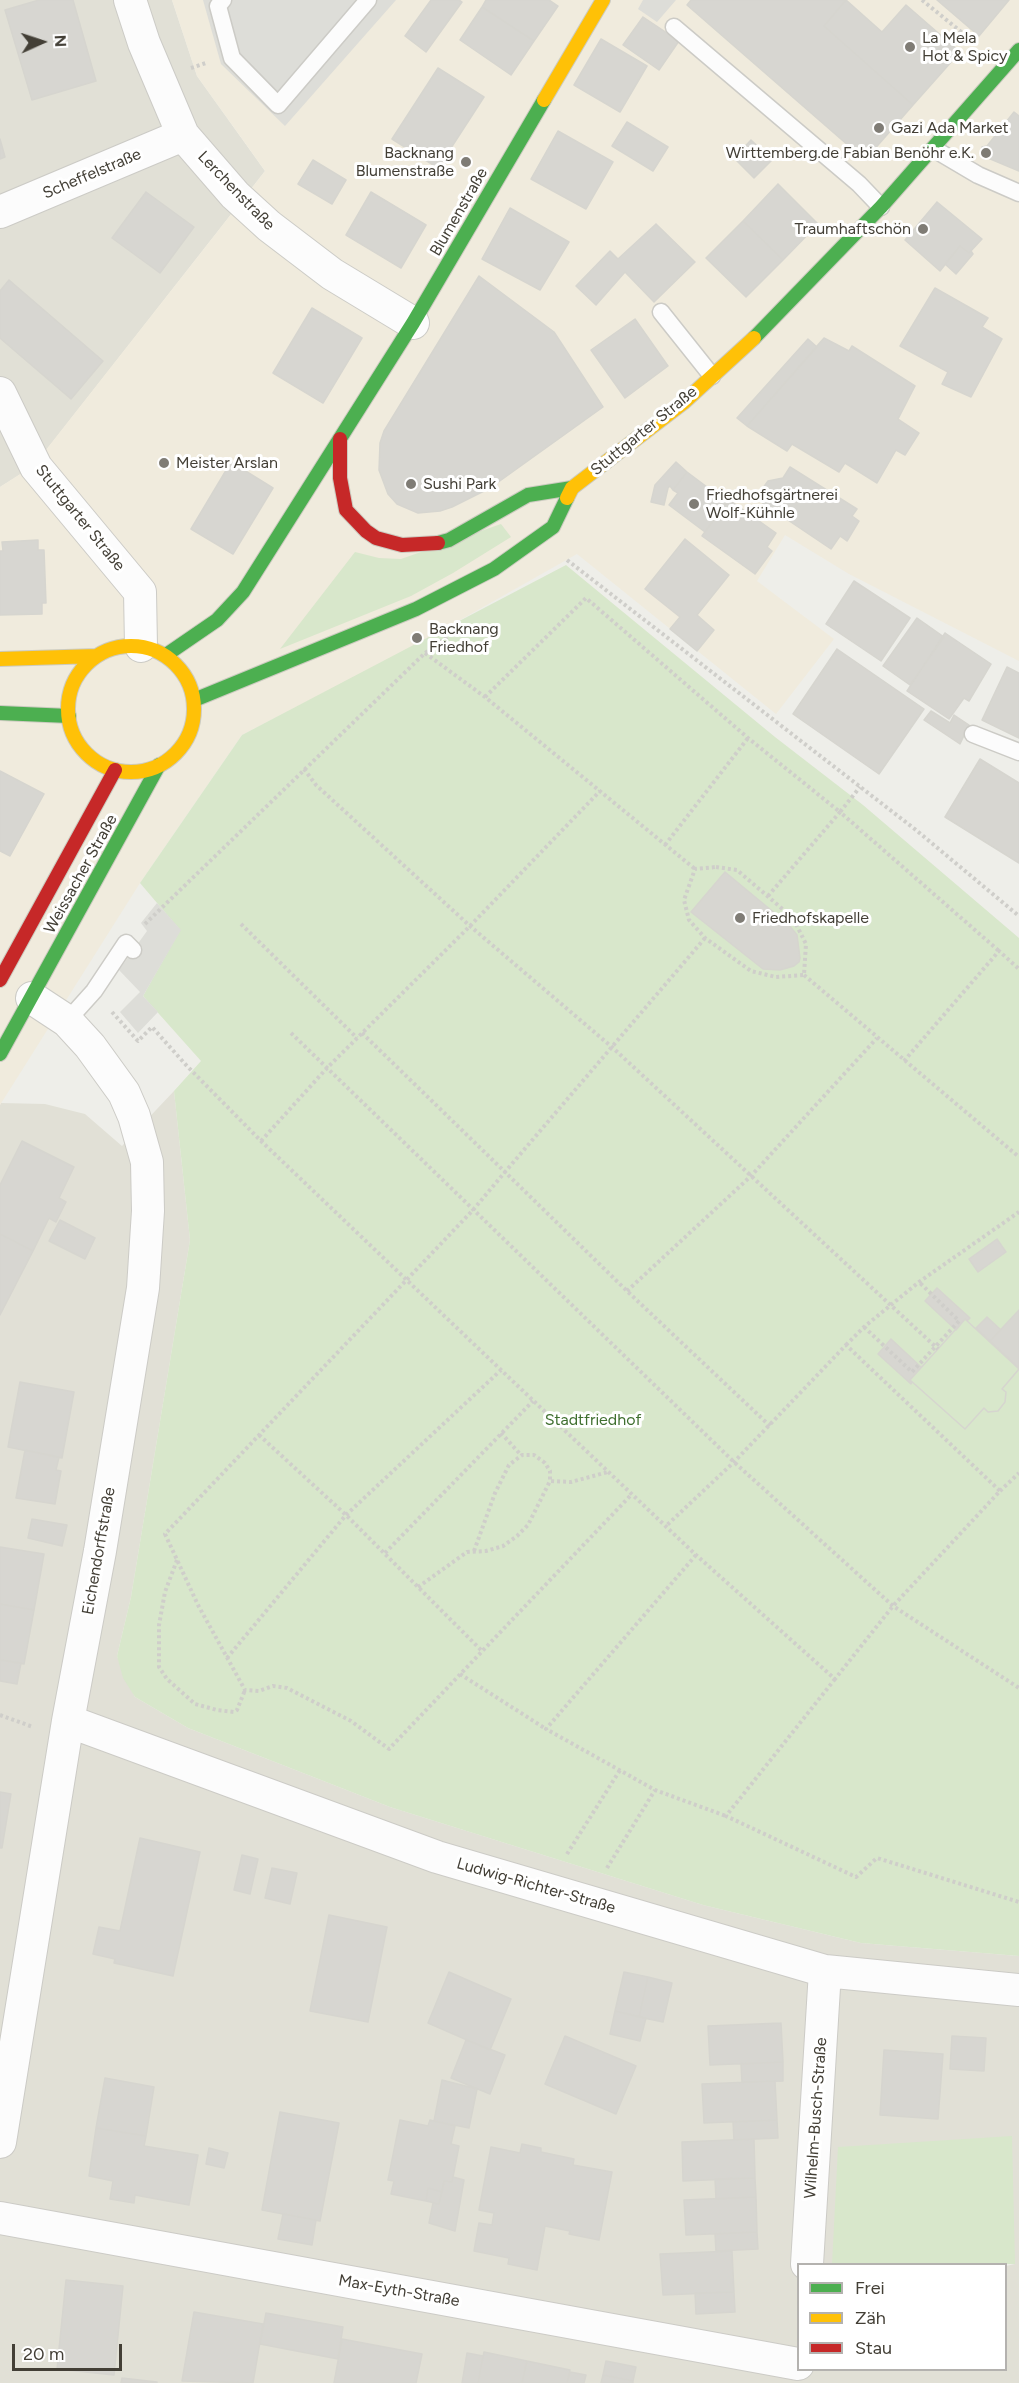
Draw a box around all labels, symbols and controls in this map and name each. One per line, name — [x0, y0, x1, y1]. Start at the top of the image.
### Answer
north arrow — [12, 12, 72, 72]
place label: La Mela Hot & Spicy — [922, 28, 1007, 66]
text: N — [51, 34, 70, 48]
marker: La Mela Hot & Spicy — [903, 40, 917, 54]
place label: Gazi Ada Market — [891, 118, 1009, 138]
marker: Gazi Ada Market — [872, 121, 886, 135]
place label: Backnang Blumenstraße — [356, 143, 454, 181]
place label: Wirttemberg.de Fabian Benöhr e.K. — [726, 143, 974, 163]
street label: Scheffelstraße — [40, 145, 144, 203]
marker: Wirttemberg.de Fabian Benöhr e.K. — [979, 146, 993, 160]
street label: Lerchenstraße — [193, 147, 279, 235]
marker: Backnang Blumenstraße — [459, 155, 473, 169]
street label: Blumenstraße — [426, 165, 492, 259]
place label: Traumhaftschön — [795, 219, 911, 239]
marker: Traumhaftschön — [916, 222, 930, 236]
street label: Stuttgarter Straße — [587, 382, 701, 480]
place label: Meister Arslan — [176, 453, 278, 473]
marker: Meister Arslan — [157, 456, 171, 470]
street label: Stuttgarter Straße — [31, 461, 129, 575]
place label: Sushi Park — [423, 474, 496, 494]
marker: Sushi Park — [404, 477, 418, 491]
place label: Friedhofsgärtnerei Wolf-Kühnle — [706, 485, 838, 523]
marker: Friedhofsgärtnerei Wolf-Kühnle — [687, 497, 701, 511]
place label: Backnang Friedhof — [429, 619, 499, 657]
marker: Backnang Friedhof — [410, 631, 424, 645]
street label: Weissacher Straße — [40, 811, 122, 937]
place label: Friedhofskapelle — [752, 908, 869, 928]
marker: Friedhofskapelle — [733, 911, 747, 925]
park label: Stadtfriedhof — [545, 1410, 641, 1430]
street label: Eichendorffstraße — [78, 1486, 120, 1616]
street label: Ludwig-Richter-Straße — [454, 1854, 618, 1918]
street label: Wilhelm-Busch-Straße — [801, 2037, 831, 2199]
legend — [797, 2263, 1007, 2371]
street label: Max-Eyth-Straße — [337, 2271, 461, 2311]
text: Frei — [855, 2277, 885, 2299]
text: Zäh — [855, 2307, 886, 2329]
scale bar — [15, 2332, 124, 2370]
text: Stau — [855, 2337, 892, 2359]
text: 20 m — [23, 2343, 64, 2365]

